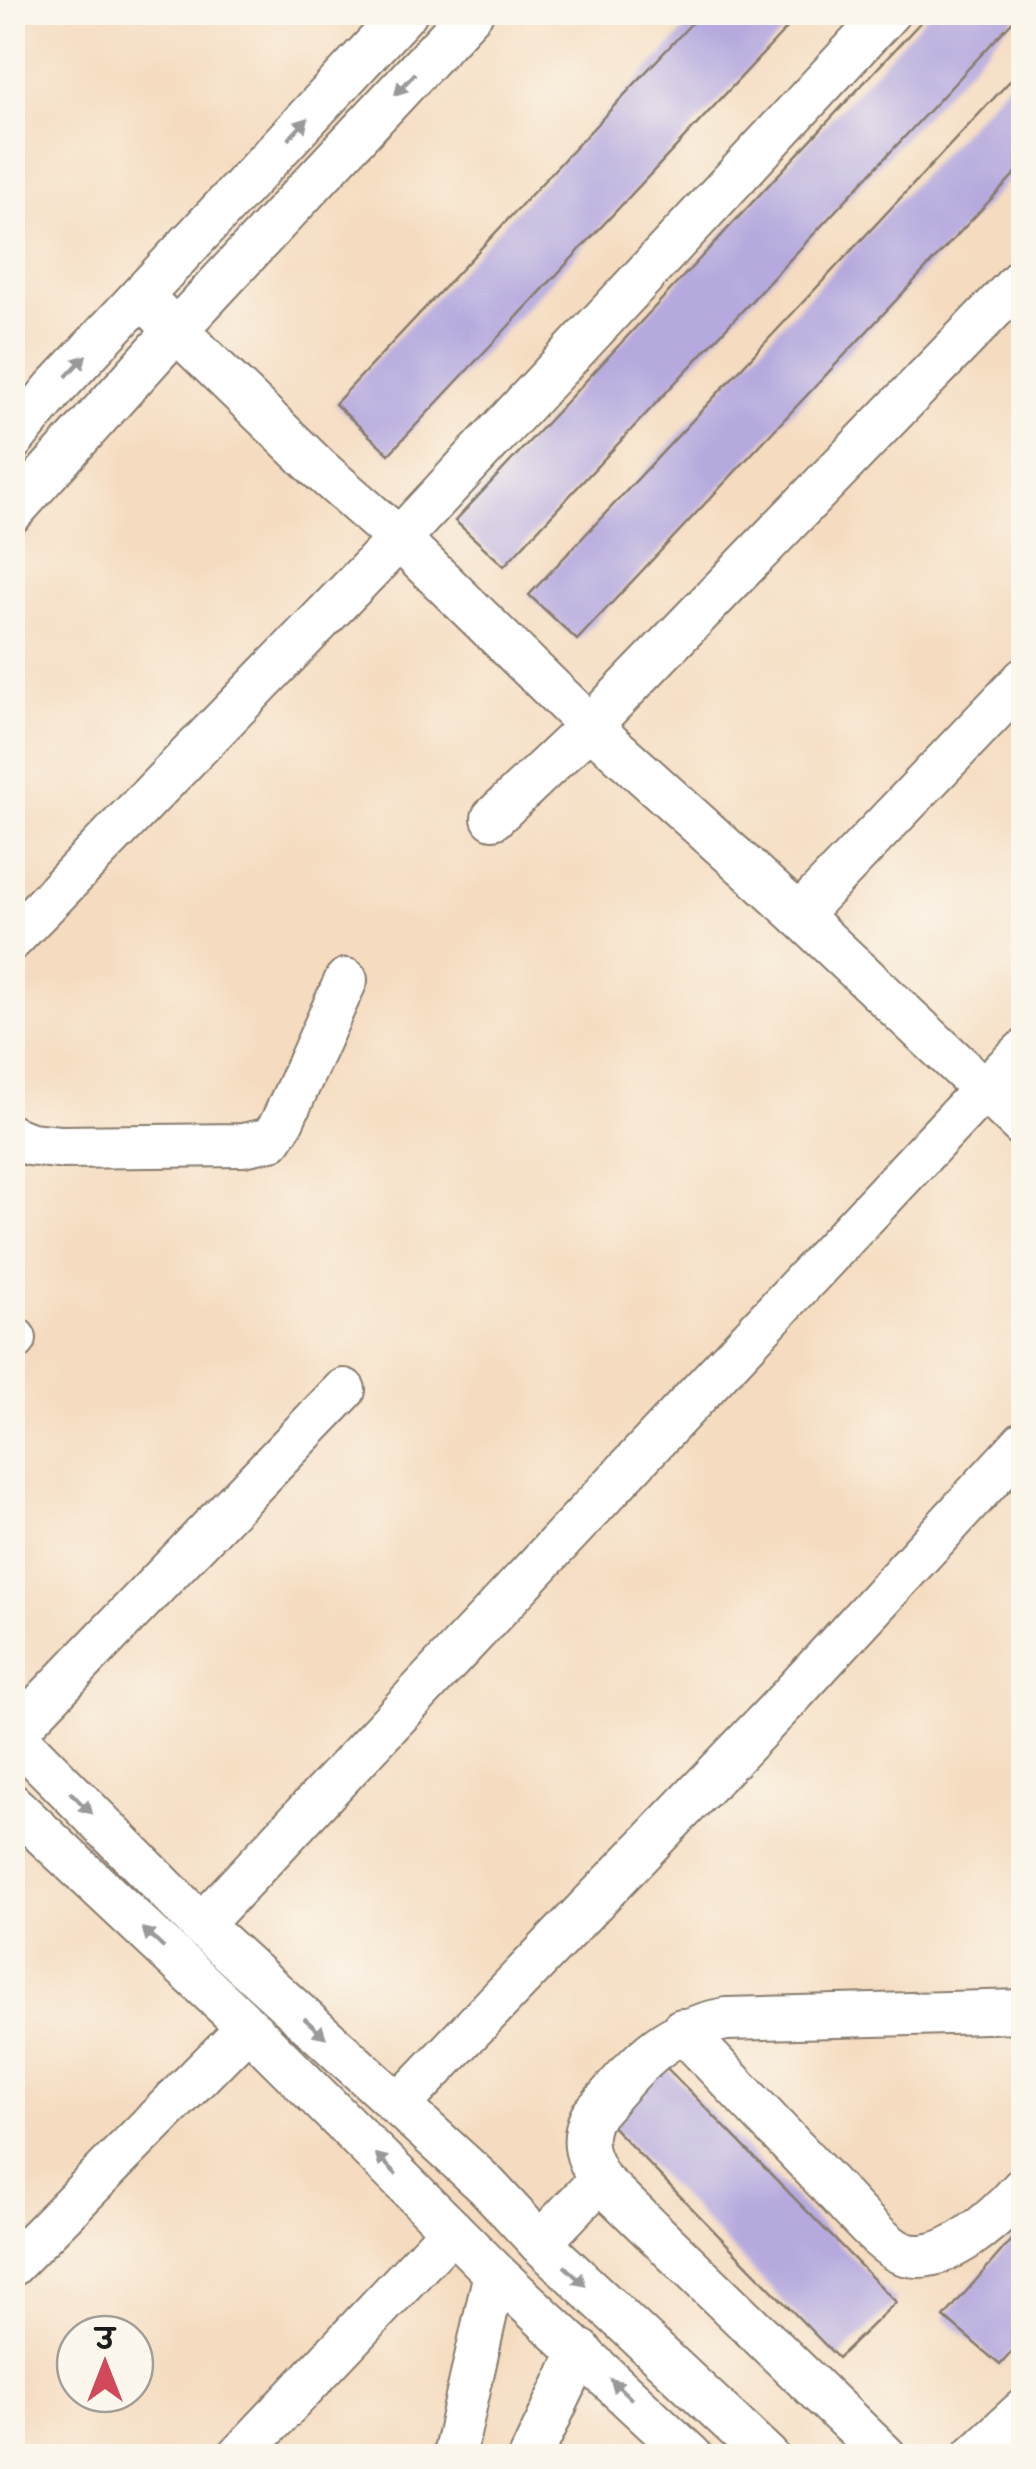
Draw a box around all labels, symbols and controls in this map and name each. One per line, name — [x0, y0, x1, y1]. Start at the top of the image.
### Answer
one-way arrow — [394, 72, 417, 96]
one-way arrow — [286, 117, 309, 141]
one-way arrow — [64, 354, 87, 378]
one-way arrow — [68, 1790, 92, 1814]
one-way arrow — [141, 1927, 165, 1950]
one-way arrow — [302, 2016, 327, 2038]
one-way arrow — [375, 2153, 398, 2177]
one-way arrow — [563, 2264, 587, 2287]
north arrow — [55, 2314, 155, 2414]
text: उ — [93, 2321, 117, 2360]
one-way arrow — [609, 2378, 633, 2401]

